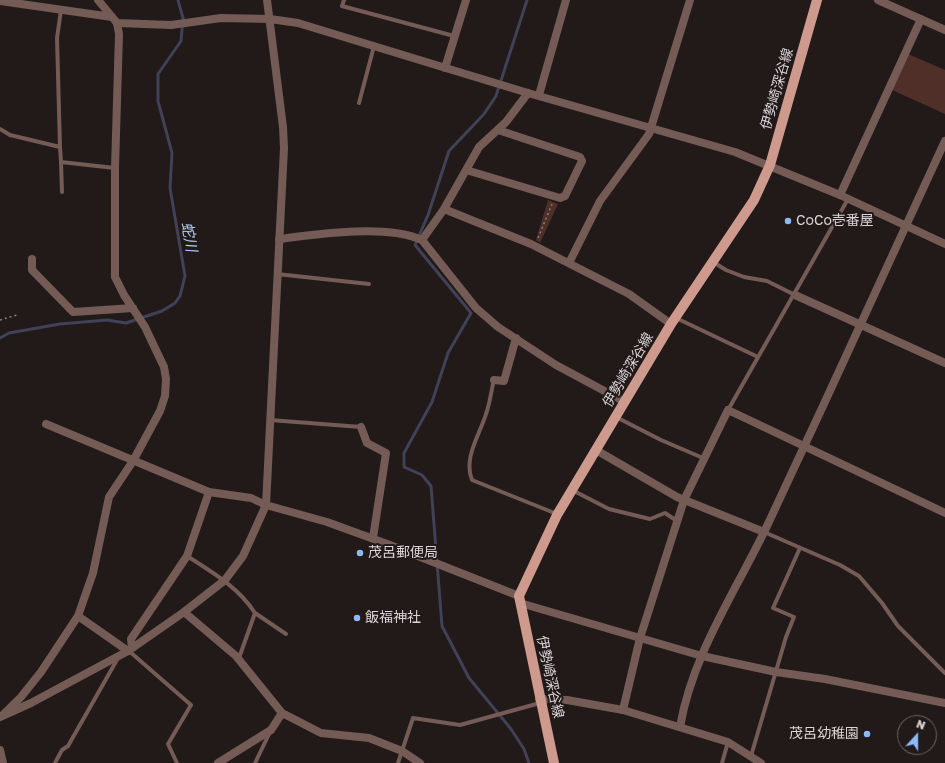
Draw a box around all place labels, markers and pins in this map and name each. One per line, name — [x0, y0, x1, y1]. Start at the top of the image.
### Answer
place label: CoCo壱番屋 — [796, 213, 874, 229]
marker: CoCo壱番屋 — [783, 216, 793, 226]
place label: 茂呂郵便局 — [368, 545, 438, 561]
marker: 茂呂郵便局 — [355, 548, 365, 558]
place label: 飯福神社 — [365, 610, 421, 626]
marker: 飯福神社 — [352, 613, 362, 623]
place label: 茂呂幼稚園 — [789, 726, 859, 742]
marker: 茂呂幼稚園 — [862, 729, 872, 739]

